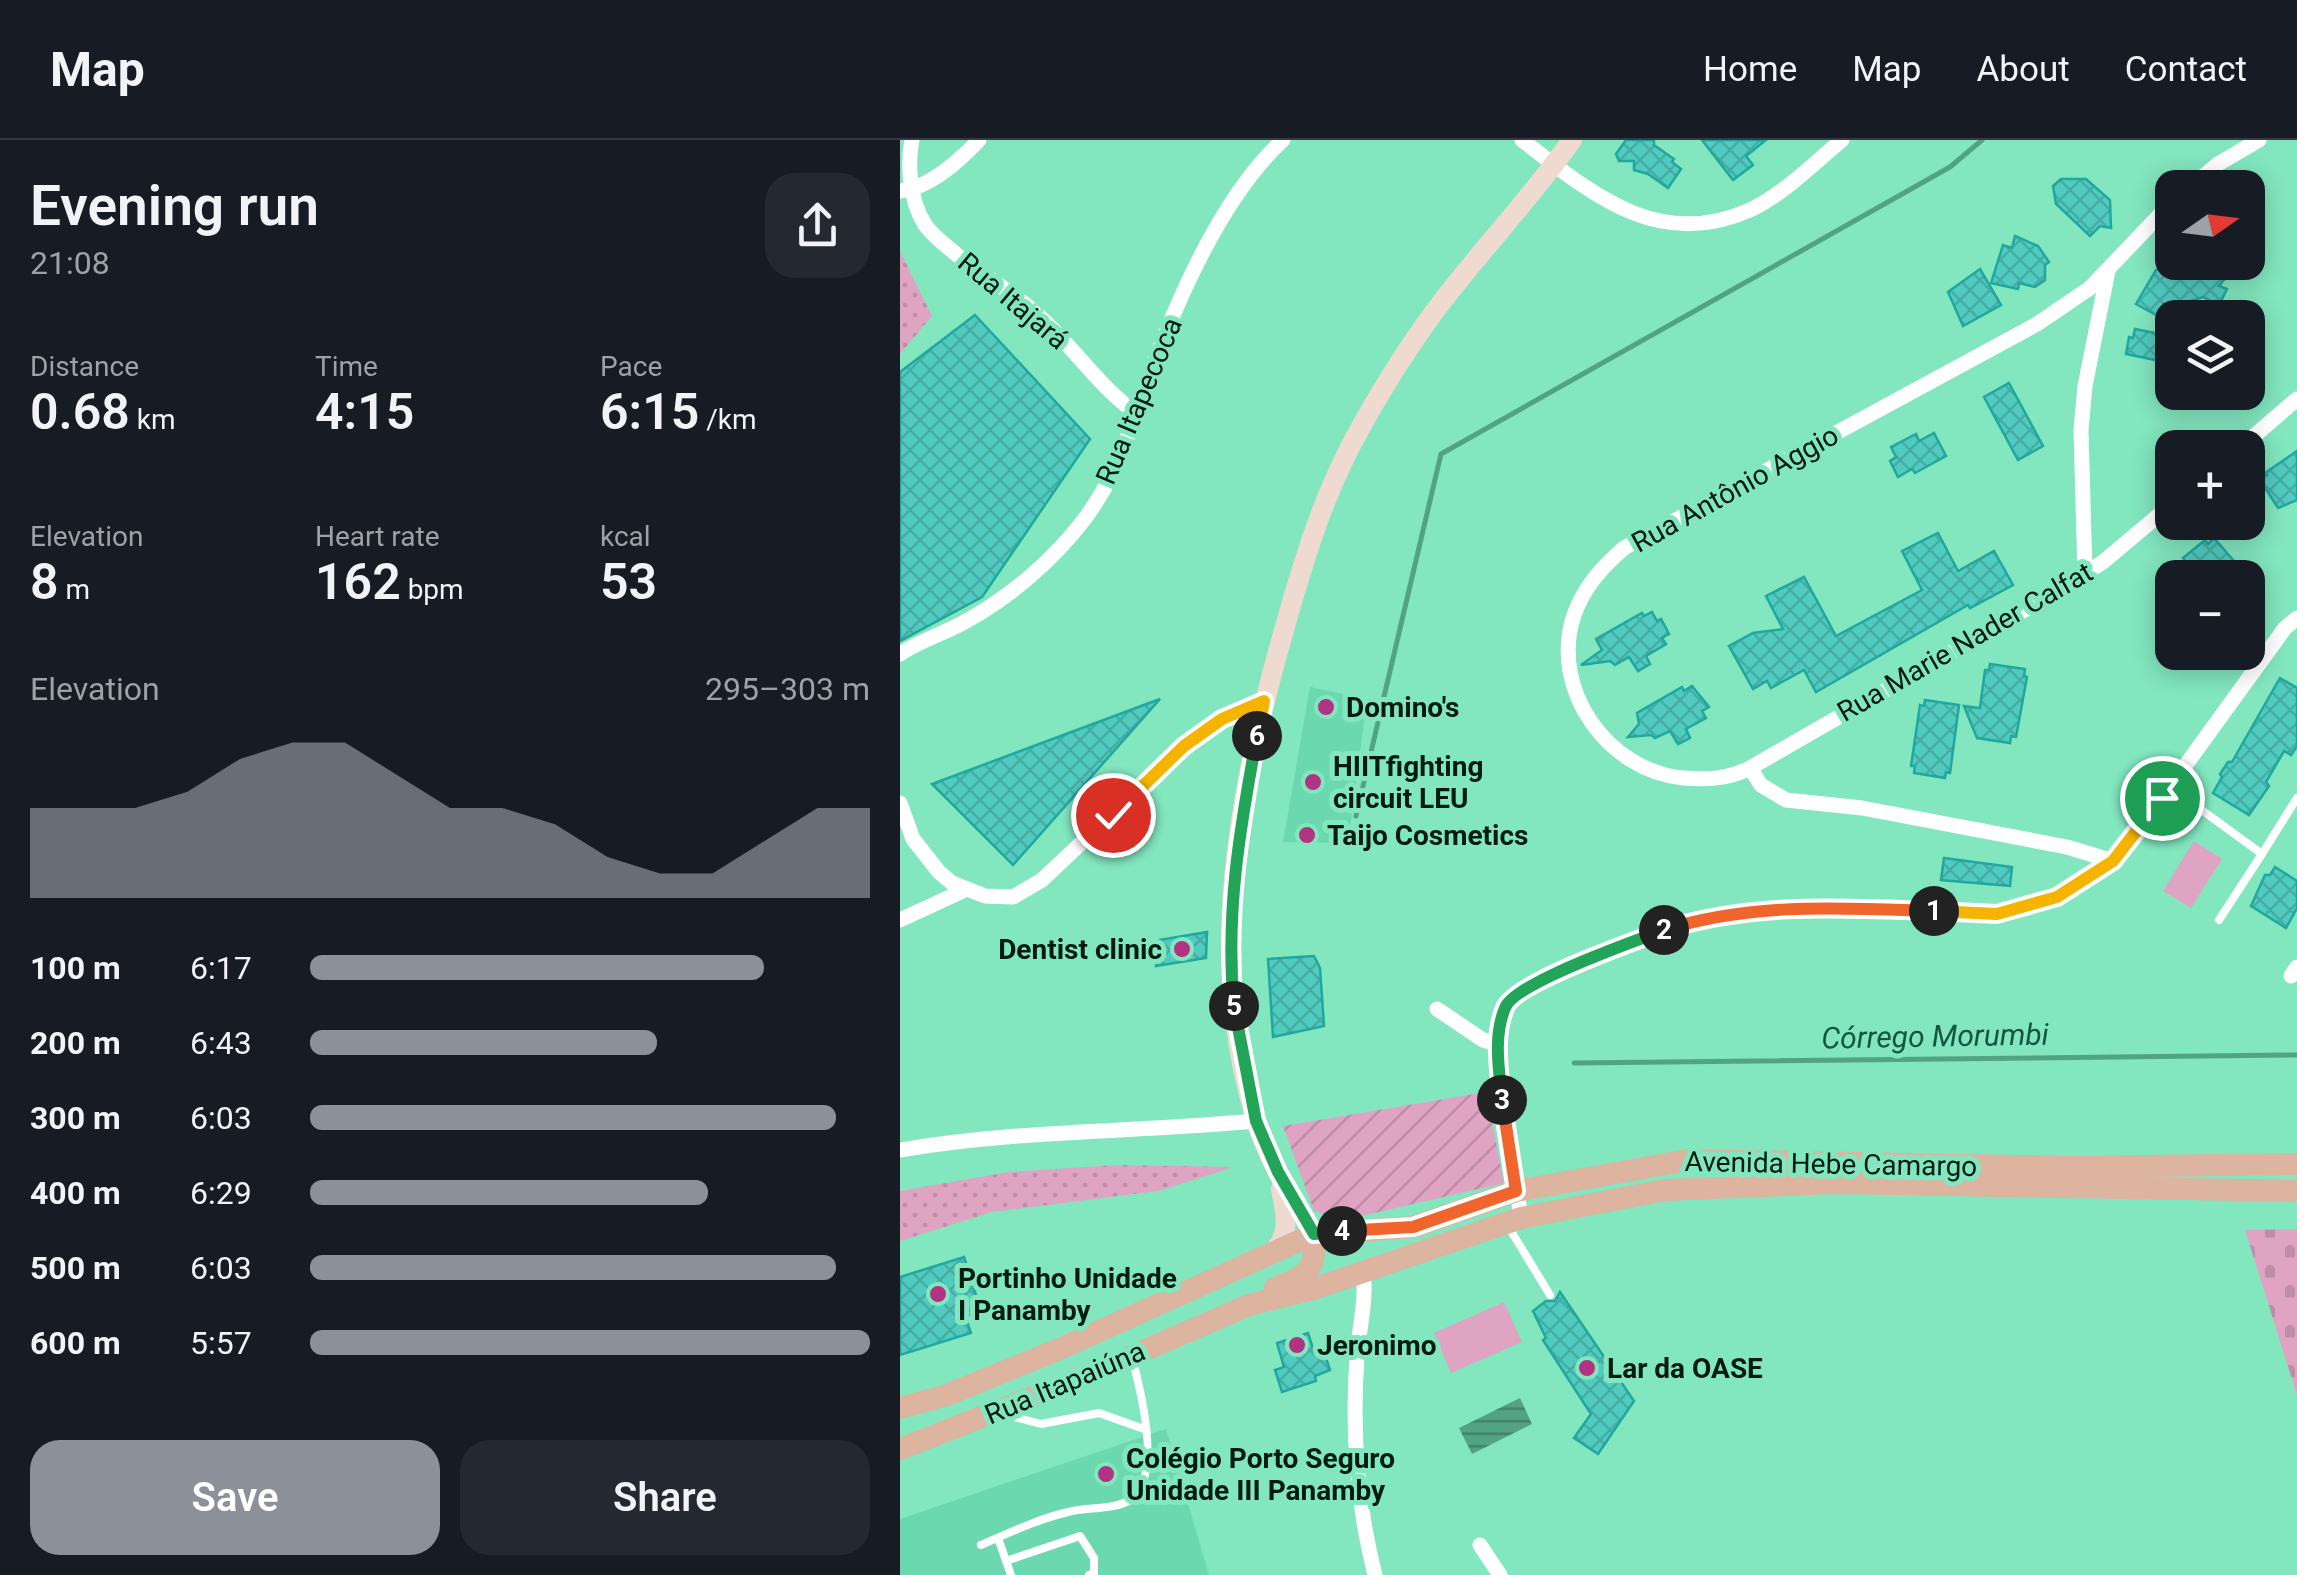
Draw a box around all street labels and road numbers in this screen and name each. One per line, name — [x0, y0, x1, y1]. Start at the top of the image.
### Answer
street label: Rua Itajará — [951, 246, 1075, 356]
street label: Rua Itapecoca — [1089, 313, 1189, 489]
street label: Rua Antônio Aggio — [1626, 419, 1844, 559]
street label: Rua Marie Nader Calfat — [1831, 555, 2099, 729]
street label: Avenida Hebe Camargo — [1684, 1145, 1978, 1183]
street label: Rua Itapaiúna — [980, 1334, 1150, 1432]

